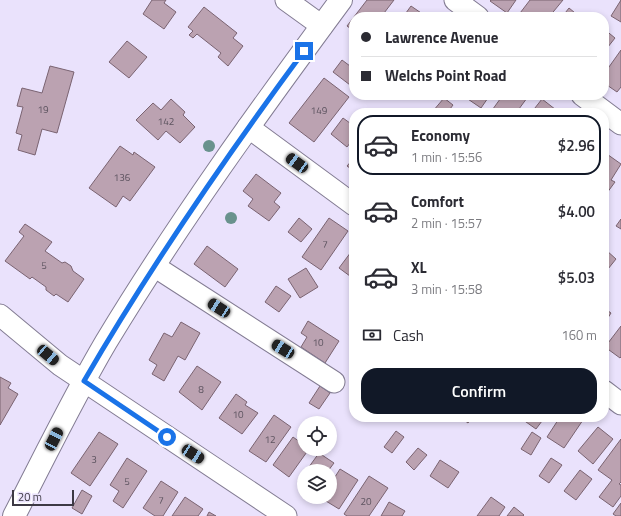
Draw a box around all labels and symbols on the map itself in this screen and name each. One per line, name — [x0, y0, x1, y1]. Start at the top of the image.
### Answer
route end — [295, 42, 313, 60]
house number: 19 — [37, 102, 49, 117]
house number: 149 — [311, 103, 328, 118]
house number: 142 — [158, 114, 174, 129]
car — [284, 151, 310, 175]
house number: 136 — [114, 170, 131, 185]
house number: 7 — [322, 237, 328, 252]
house number: 5 — [41, 258, 47, 273]
car — [206, 296, 232, 320]
house number: 10 — [312, 335, 324, 350]
car — [270, 338, 296, 360]
car — [35, 343, 61, 367]
house number: 8 — [198, 382, 204, 397]
house number: 10 — [232, 407, 244, 422]
car — [43, 426, 65, 452]
route start — [158, 428, 176, 446]
house number: 12 — [264, 432, 276, 447]
car — [180, 442, 206, 466]
house number: 3 — [91, 452, 97, 467]
house number: 5 — [124, 474, 130, 489]
scale bar — [12, 488, 74, 507]
house number: 7 — [158, 493, 164, 508]
house number: 20 — [360, 494, 372, 509]

